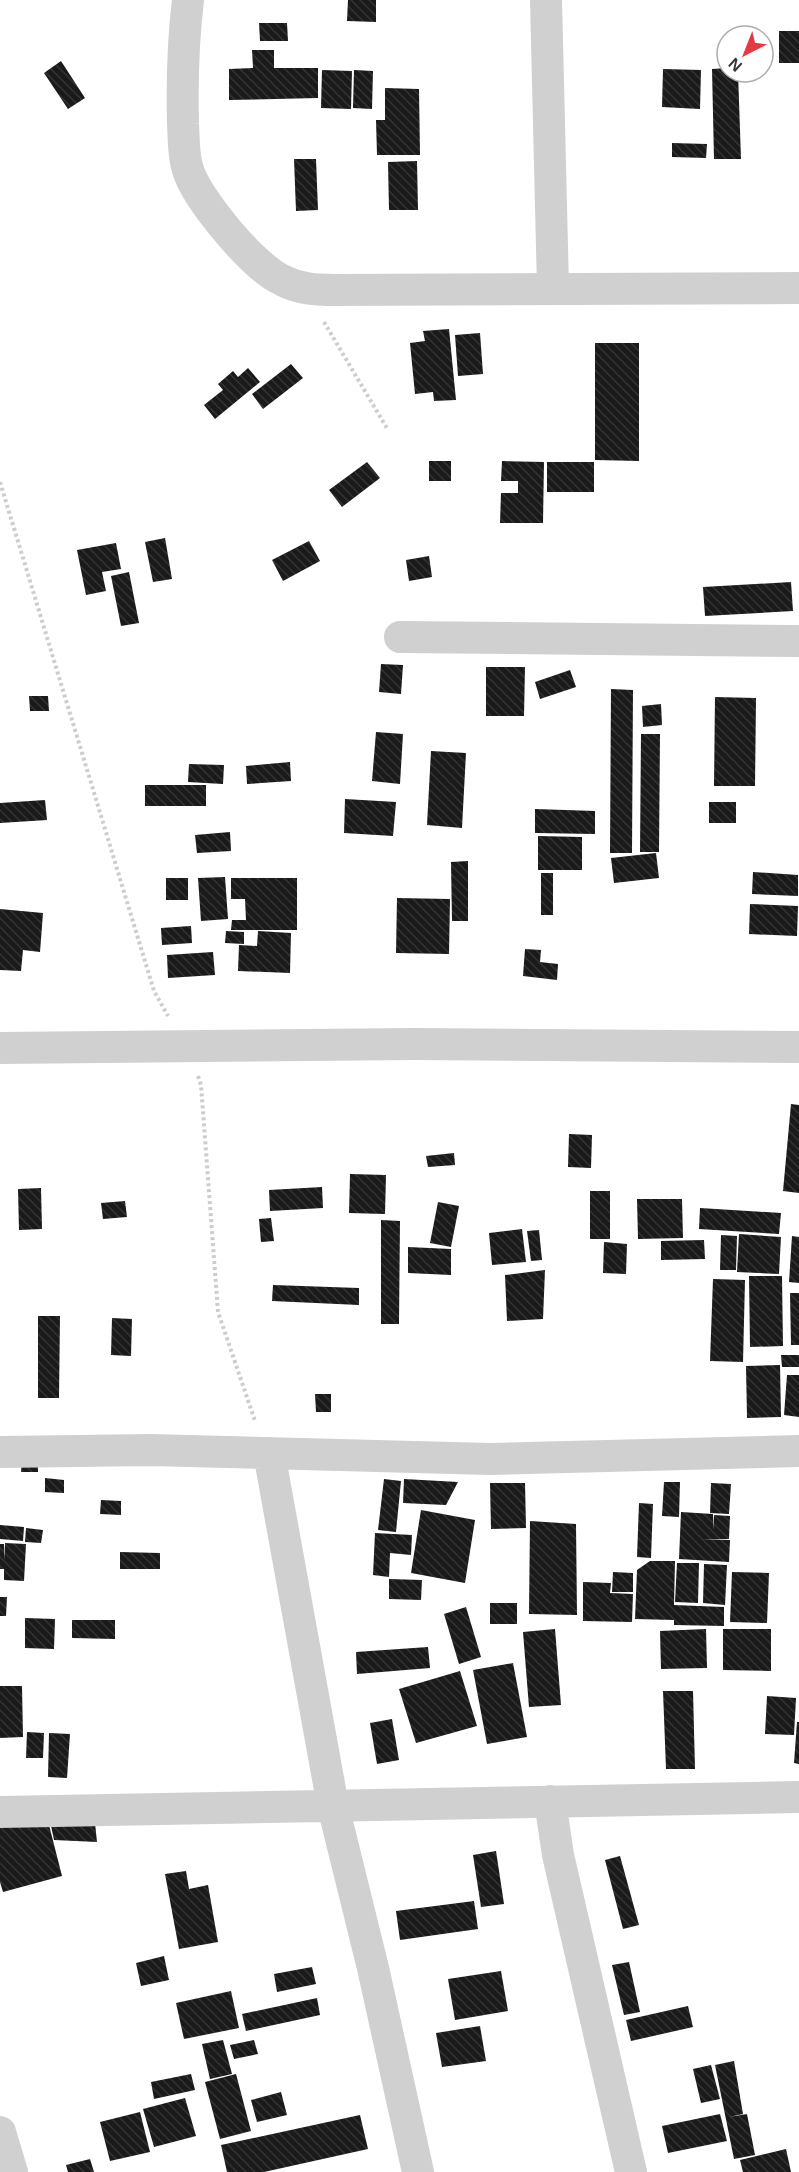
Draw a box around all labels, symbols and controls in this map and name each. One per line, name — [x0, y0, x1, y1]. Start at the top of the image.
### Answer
north arrow — [715, 24, 775, 84]
text: N — [725, 55, 745, 75]

